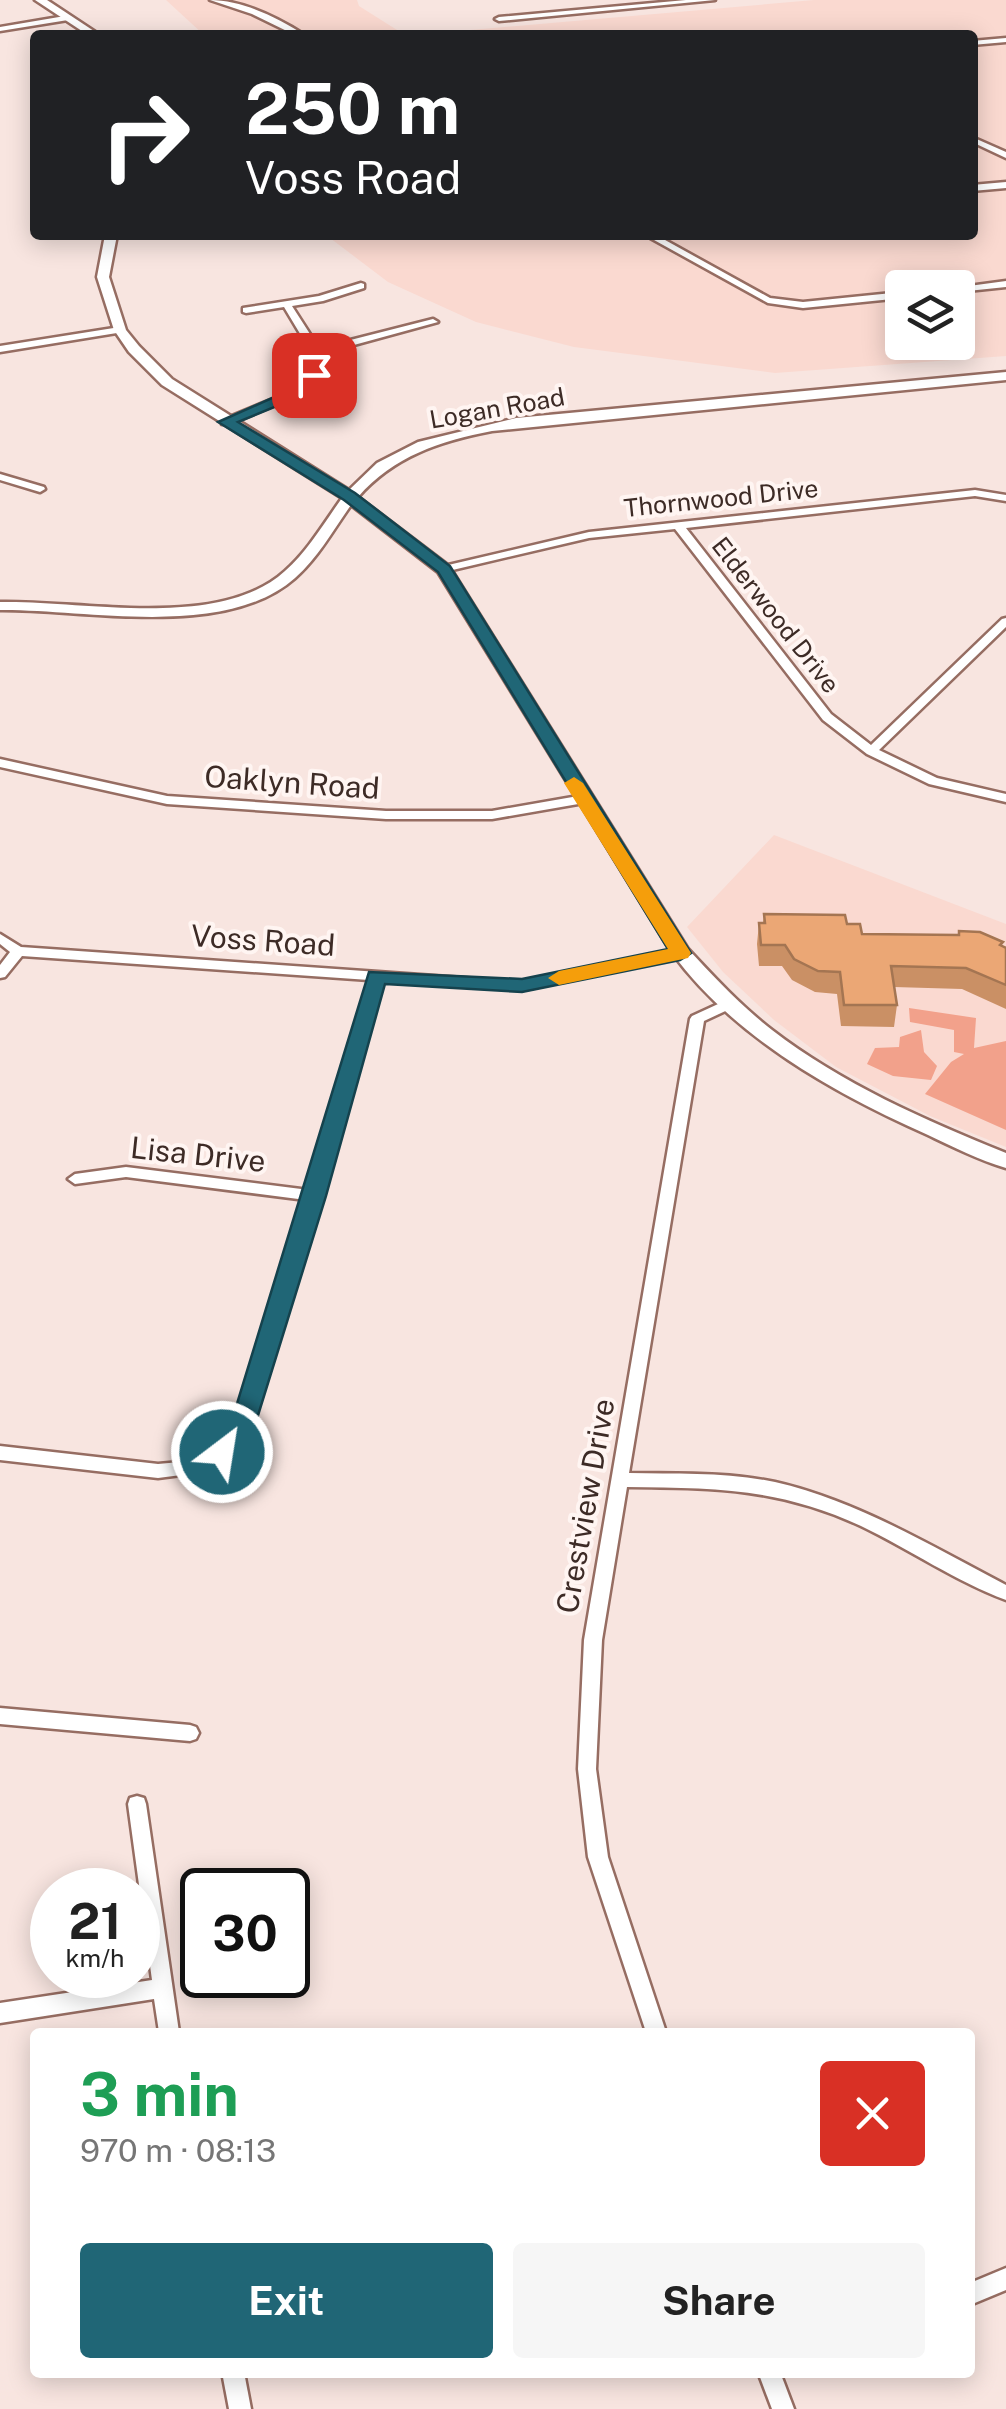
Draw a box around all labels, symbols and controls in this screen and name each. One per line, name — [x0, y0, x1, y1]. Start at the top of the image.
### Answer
text: 250 m — [245, 67, 460, 150]
icon: right — [80, 70, 210, 200]
text: Voss Road — [245, 151, 461, 204]
map controls — [885, 270, 975, 360]
button: layers — [885, 270, 975, 360]
pin — [272, 333, 357, 418]
icon: arrive — [287, 348, 342, 403]
street label: Logan Road — [427, 381, 567, 435]
street label: Thornwood Drive — [622, 473, 820, 523]
street label: Elderwood Drive — [706, 531, 846, 699]
street label: Oaklyn Road — [203, 758, 381, 806]
street label: Voss Road — [190, 917, 336, 963]
street label: Lisa Drive — [129, 1129, 267, 1179]
street label: Crestview Drive — [548, 1396, 622, 1616]
position arrow — [170, 1400, 274, 1504]
speed limit sign: 30 — [180, 1868, 310, 1998]
text: 21 — [68, 1891, 122, 1950]
text: km/h — [66, 1943, 124, 1973]
text: 3 min — [80, 2059, 239, 2130]
button: close — [820, 2061, 925, 2166]
text: 970 m · 08:13 — [80, 2132, 276, 2169]
button: Exit — [80, 2243, 493, 2358]
button: Share — [513, 2243, 925, 2358]

